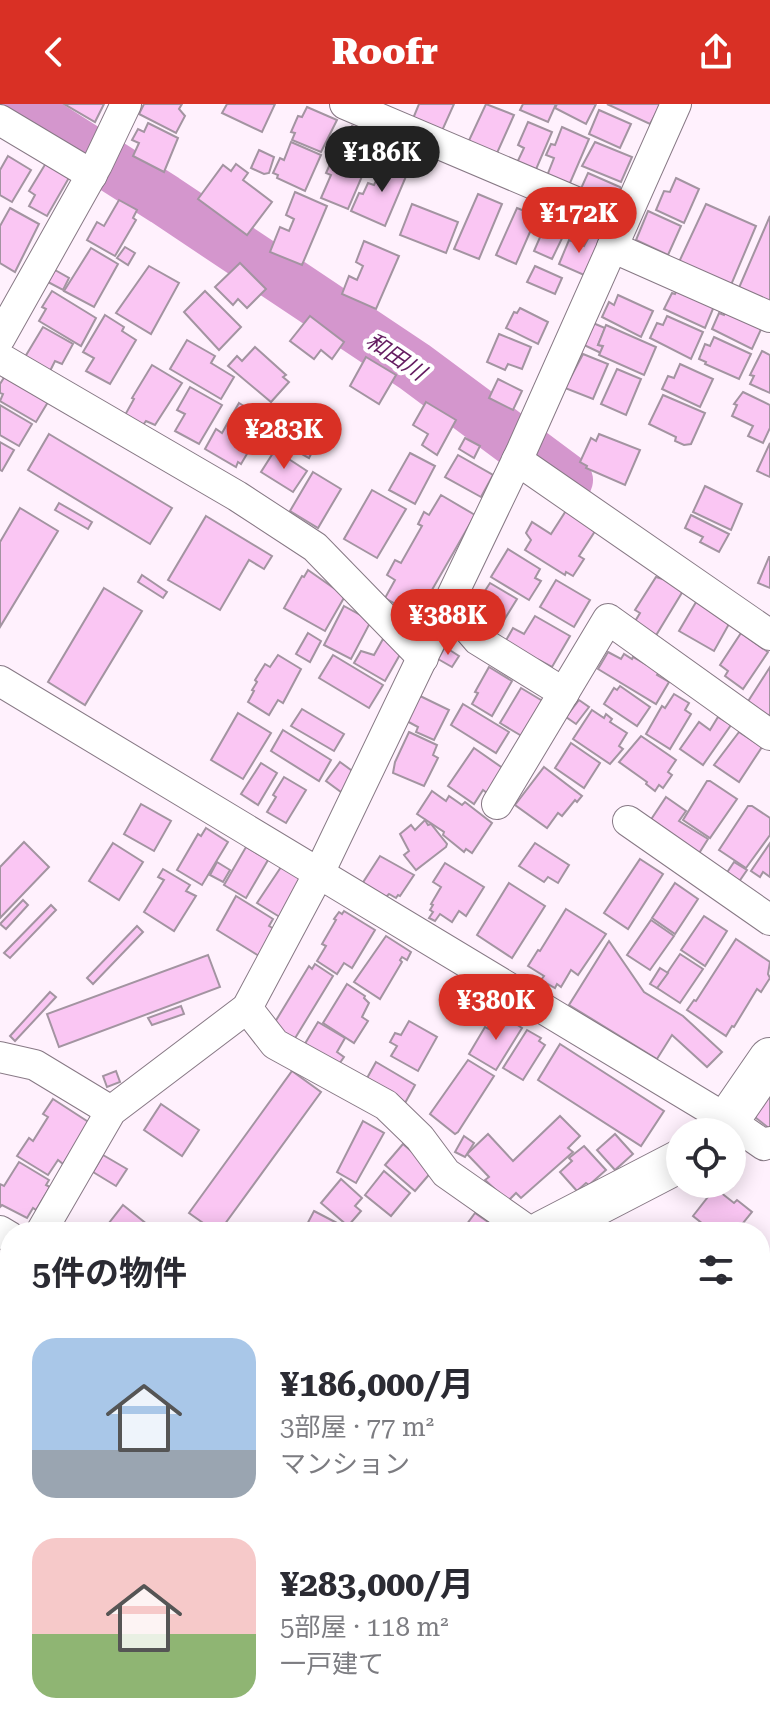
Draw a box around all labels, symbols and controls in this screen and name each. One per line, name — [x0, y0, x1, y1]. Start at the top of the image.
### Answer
icon: back — [32, 30, 76, 74]
icon: share — [694, 30, 738, 74]
text: Roofr — [332, 31, 438, 73]
pin: ¥186K — [326, 126, 438, 194]
text: ¥186K — [343, 137, 421, 167]
pin: ¥172K — [523, 187, 635, 255]
text: ¥172K — [540, 198, 618, 228]
water label: 和田川 — [361, 328, 432, 386]
pin: ¥283K — [228, 403, 340, 471]
text: ¥283K — [245, 414, 323, 444]
pin: ¥388K — [392, 589, 504, 657]
text: ¥388K — [409, 600, 487, 630]
pin: ¥380K — [440, 974, 552, 1042]
text: ¥380K — [457, 985, 535, 1015]
map controls — [666, 1118, 746, 1198]
button: locate — [666, 1118, 746, 1198]
icon: filters — [694, 1248, 738, 1292]
text: 5件の物件 — [32, 1253, 187, 1293]
text: ¥186,000/月 — [280, 1364, 474, 1404]
icon: home — [96, 1370, 192, 1466]
text: 3部屋 · 77 m² — [280, 1412, 434, 1442]
text: マンション — [280, 1449, 410, 1479]
text: ¥283,000/月 — [280, 1564, 474, 1604]
icon: home — [96, 1570, 192, 1666]
text: 5部屋 · 118 m² — [280, 1612, 449, 1642]
text: 一戸建て — [280, 1649, 384, 1679]

